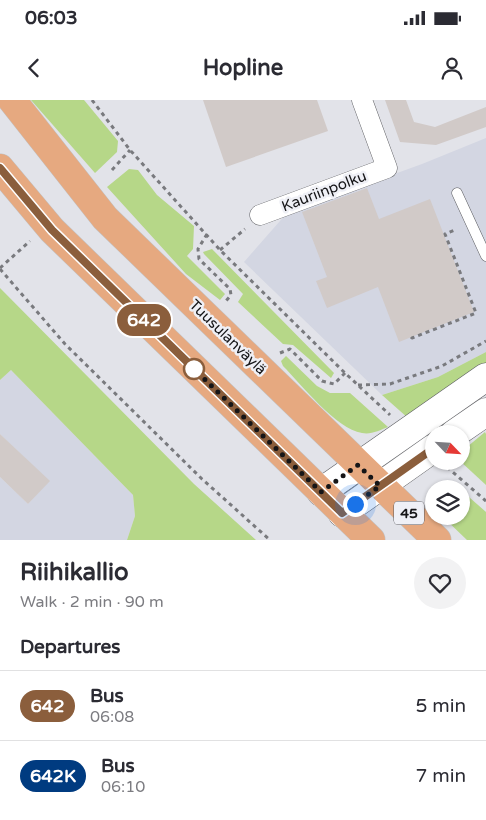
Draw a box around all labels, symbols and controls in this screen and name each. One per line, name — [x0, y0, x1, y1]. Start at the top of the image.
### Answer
text: 06:03 — [25, 7, 78, 29]
icon: back — [20, 54, 48, 82]
icon: person — [438, 54, 466, 82]
text: Hopline — [203, 55, 283, 81]
street label: Kauriinpolku — [279, 167, 369, 215]
street label: Tuusulanväylä — [186, 296, 270, 378]
line badge: 642 — [115, 304, 173, 336]
text: 642 — [127, 309, 161, 331]
unlabelled marker — [183, 358, 205, 380]
north arrow — [425, 425, 470, 470]
map controls — [425, 425, 470, 525]
button: layers — [425, 480, 470, 525]
your location — [343, 492, 368, 517]
road number: 45 — [394, 502, 424, 524]
button: heart — [414, 557, 466, 609]
text: Riihikallio — [20, 558, 128, 587]
text: Walk · 2 min · 90 m — [20, 592, 164, 612]
text: Departures — [20, 636, 120, 658]
text: Bus — [90, 685, 124, 707]
text: 642 — [31, 695, 64, 717]
text: 5 min — [415, 695, 466, 717]
text: 06:08 — [90, 707, 134, 727]
text: Bus — [101, 755, 135, 777]
text: 642K — [30, 765, 76, 787]
text: 7 min — [415, 765, 466, 787]
text: 06:10 — [101, 777, 145, 797]

